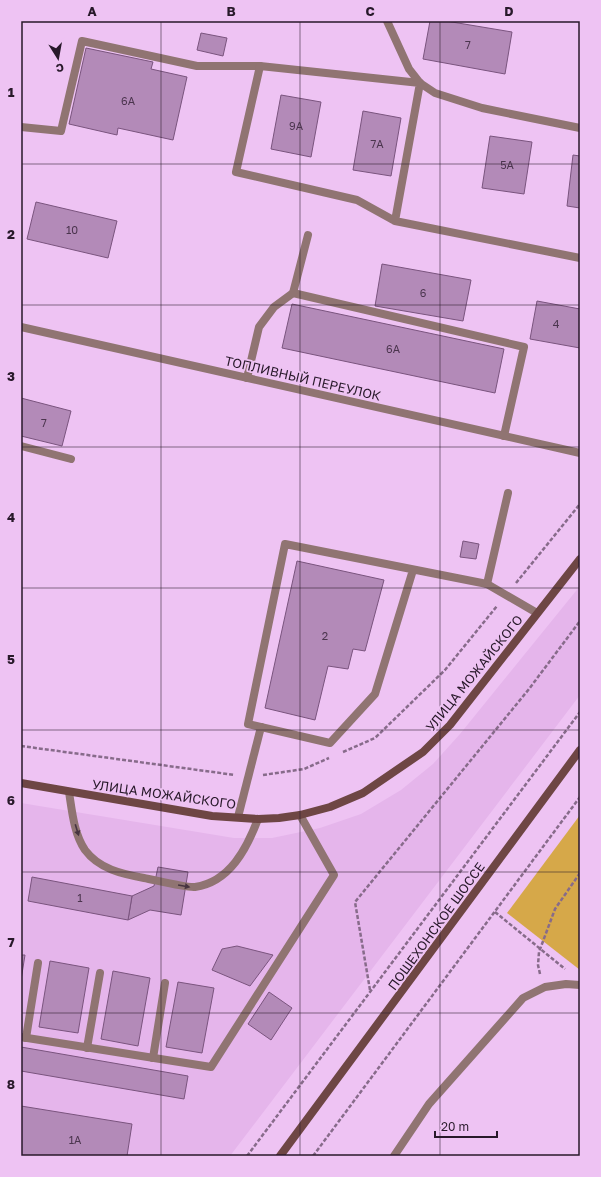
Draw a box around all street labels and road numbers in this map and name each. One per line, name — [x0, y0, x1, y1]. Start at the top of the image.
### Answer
street label: ТОПЛИВНЫЙ ПЕРЕУЛОК — [223, 352, 383, 404]
street label: УЛИЦА МОЖАЙСКОГО — [422, 612, 526, 734]
street label: УЛИЦА МОЖАЙСКОГО — [91, 776, 237, 812]
street label: ПОШЕХОНСКОЕ ШОССЕ — [384, 859, 488, 993]

